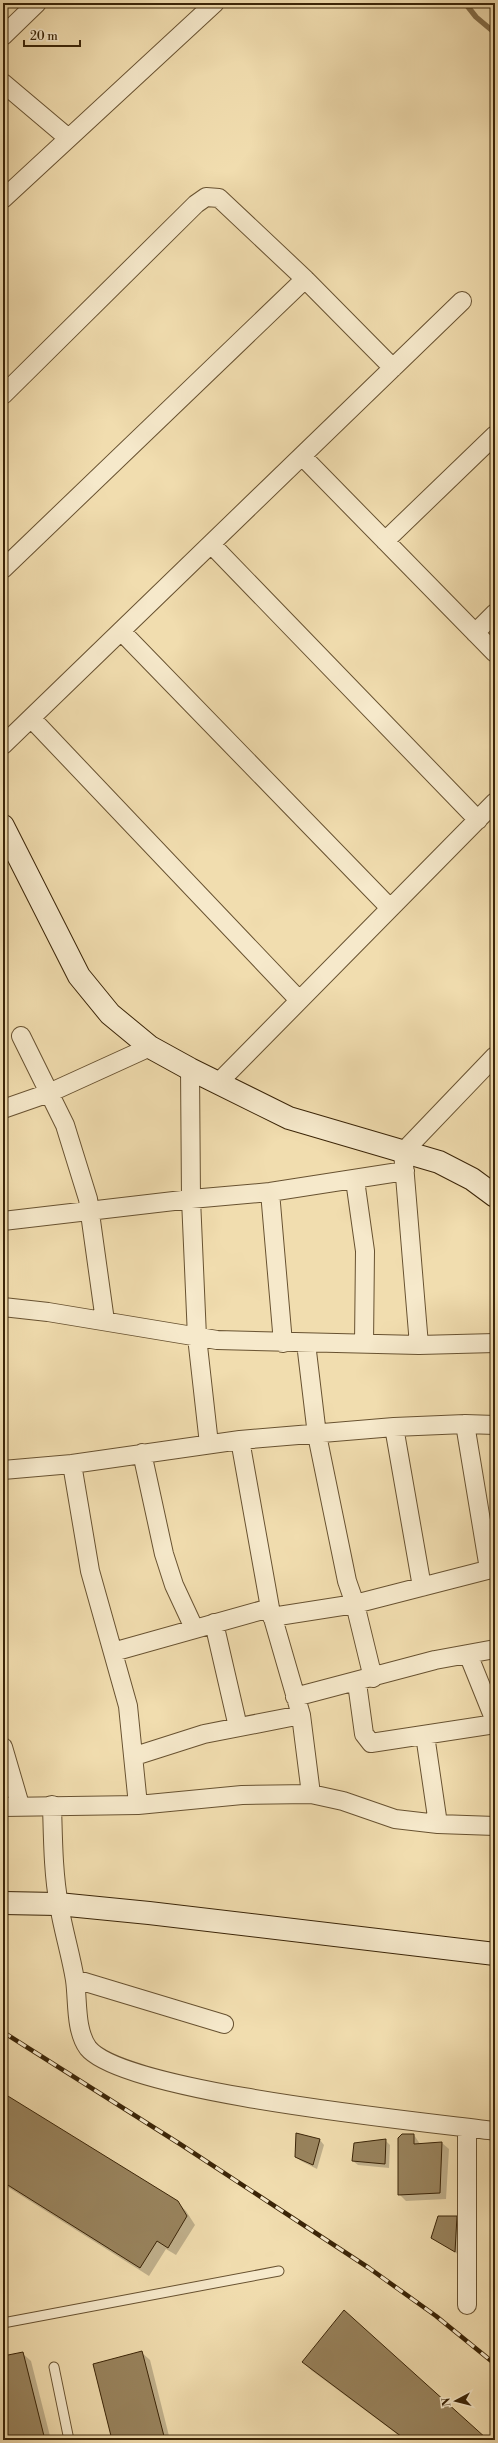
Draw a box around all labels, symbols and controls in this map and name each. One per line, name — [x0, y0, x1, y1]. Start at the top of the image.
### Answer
scale bar — [24, 22, 80, 48]
text: 20 m — [30, 29, 58, 44]
north arrow — [436, 2381, 476, 2421]
text: N — [440, 2397, 455, 2407]

